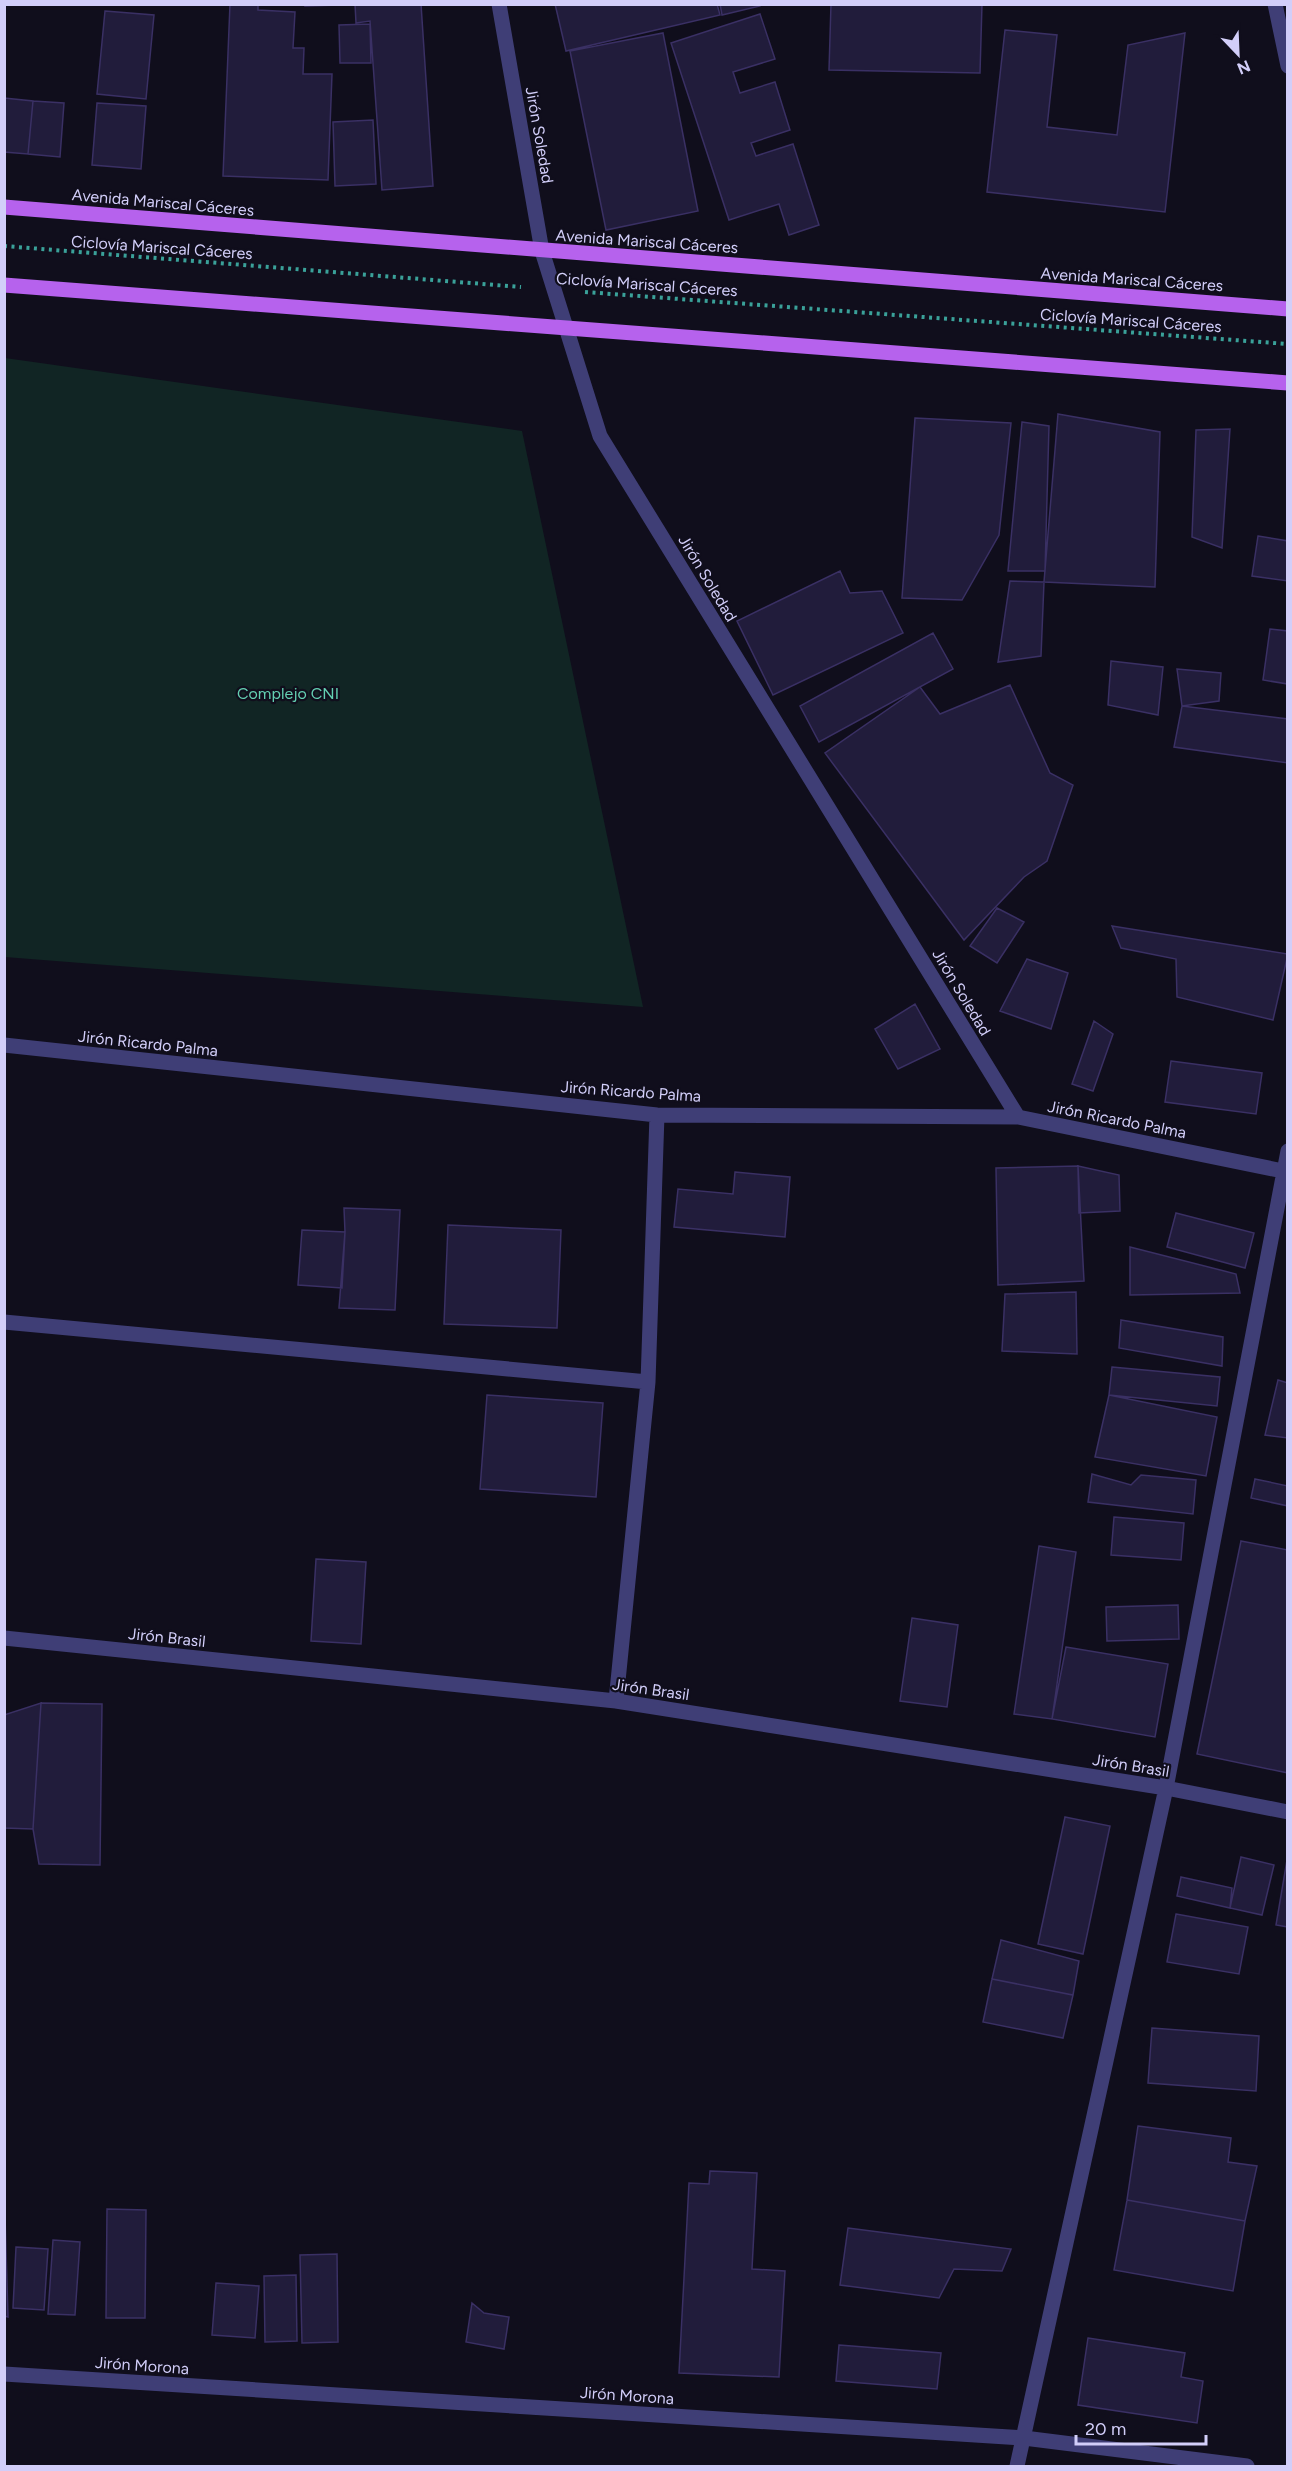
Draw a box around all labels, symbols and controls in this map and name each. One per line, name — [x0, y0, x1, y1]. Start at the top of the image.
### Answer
north arrow — [1208, 24, 1268, 84]
text: N — [1234, 56, 1253, 79]
street label: Jirón Soledad — [522, 85, 557, 185]
street label: Avenida Mariscal Cáceres — [71, 185, 255, 220]
street label: Avenida Mariscal Cáceres — [555, 226, 739, 257]
street label: Ciclovía Mariscal Cáceres — [71, 232, 253, 263]
street label: Avenida Mariscal Cáceres — [1040, 264, 1224, 295]
street label: Ciclovía Mariscal Cáceres — [556, 269, 738, 300]
street label: Ciclovía Mariscal Cáceres — [1040, 305, 1222, 336]
street label: Jirón Soledad — [674, 531, 741, 625]
park label: Complejo CNI — [237, 684, 339, 703]
street label: Jirón Soledad — [928, 945, 995, 1039]
street label: Jirón Ricardo Palma — [77, 1027, 219, 1060]
street label: Jirón Ricardo Palma — [560, 1077, 702, 1106]
street label: Jirón Ricardo Palma — [1046, 1097, 1188, 1142]
street label: Jirón Brasil — [127, 1624, 207, 1651]
street label: Jirón Brasil — [611, 1675, 691, 1704]
street label: Jirón Brasil — [1091, 1750, 1171, 1781]
street label: Jirón Morona — [94, 2353, 190, 2378]
street label: Jirón Morona — [579, 2383, 675, 2408]
scale bar — [1076, 2408, 1206, 2446]
text: 20 m — [1085, 2418, 1126, 2440]

